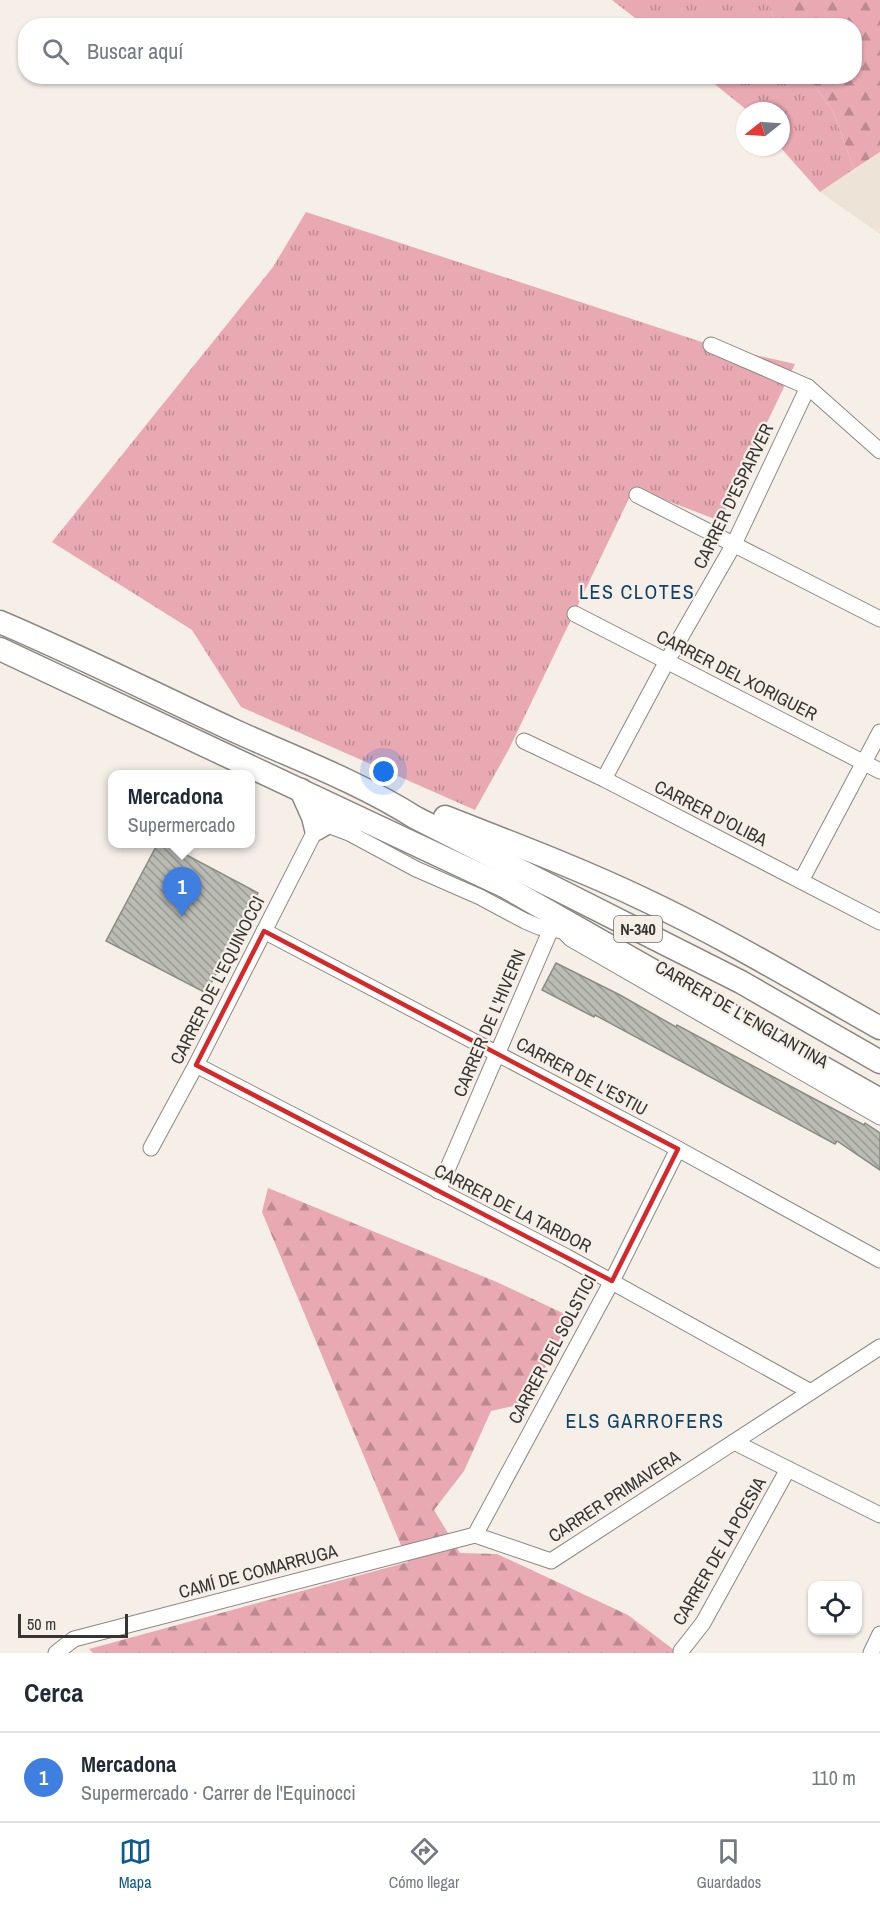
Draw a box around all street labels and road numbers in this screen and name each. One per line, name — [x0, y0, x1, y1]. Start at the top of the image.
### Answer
street label: CARRER D'ESPARVER — [687, 419, 779, 573]
street label: CARRER DEL XORIGUER — [652, 624, 822, 727]
street label: CARRER D'OLIBA — [650, 774, 772, 852]
street label: CARRER DE L'EQUINOCCI — [164, 892, 270, 1068]
road number: N-340 — [614, 916, 662, 942]
street label: CARRER DE L'HIVERN — [447, 945, 531, 1101]
street label: CARRER DE L'ENGLANTINA — [651, 954, 833, 1074]
street label: CARRER DE L'ESTIU — [512, 1031, 652, 1121]
street label: CARRER DE LA TARDOR — [430, 1158, 596, 1259]
street label: CARRER DEL SOLSTICI — [502, 1270, 602, 1428]
street label: CARRER PRIMAVERA — [543, 1444, 685, 1548]
street label: CARRER DE LA POESIA — [666, 1472, 772, 1630]
street label: CAMÍ DE COMARRUGA — [176, 1538, 340, 1604]

